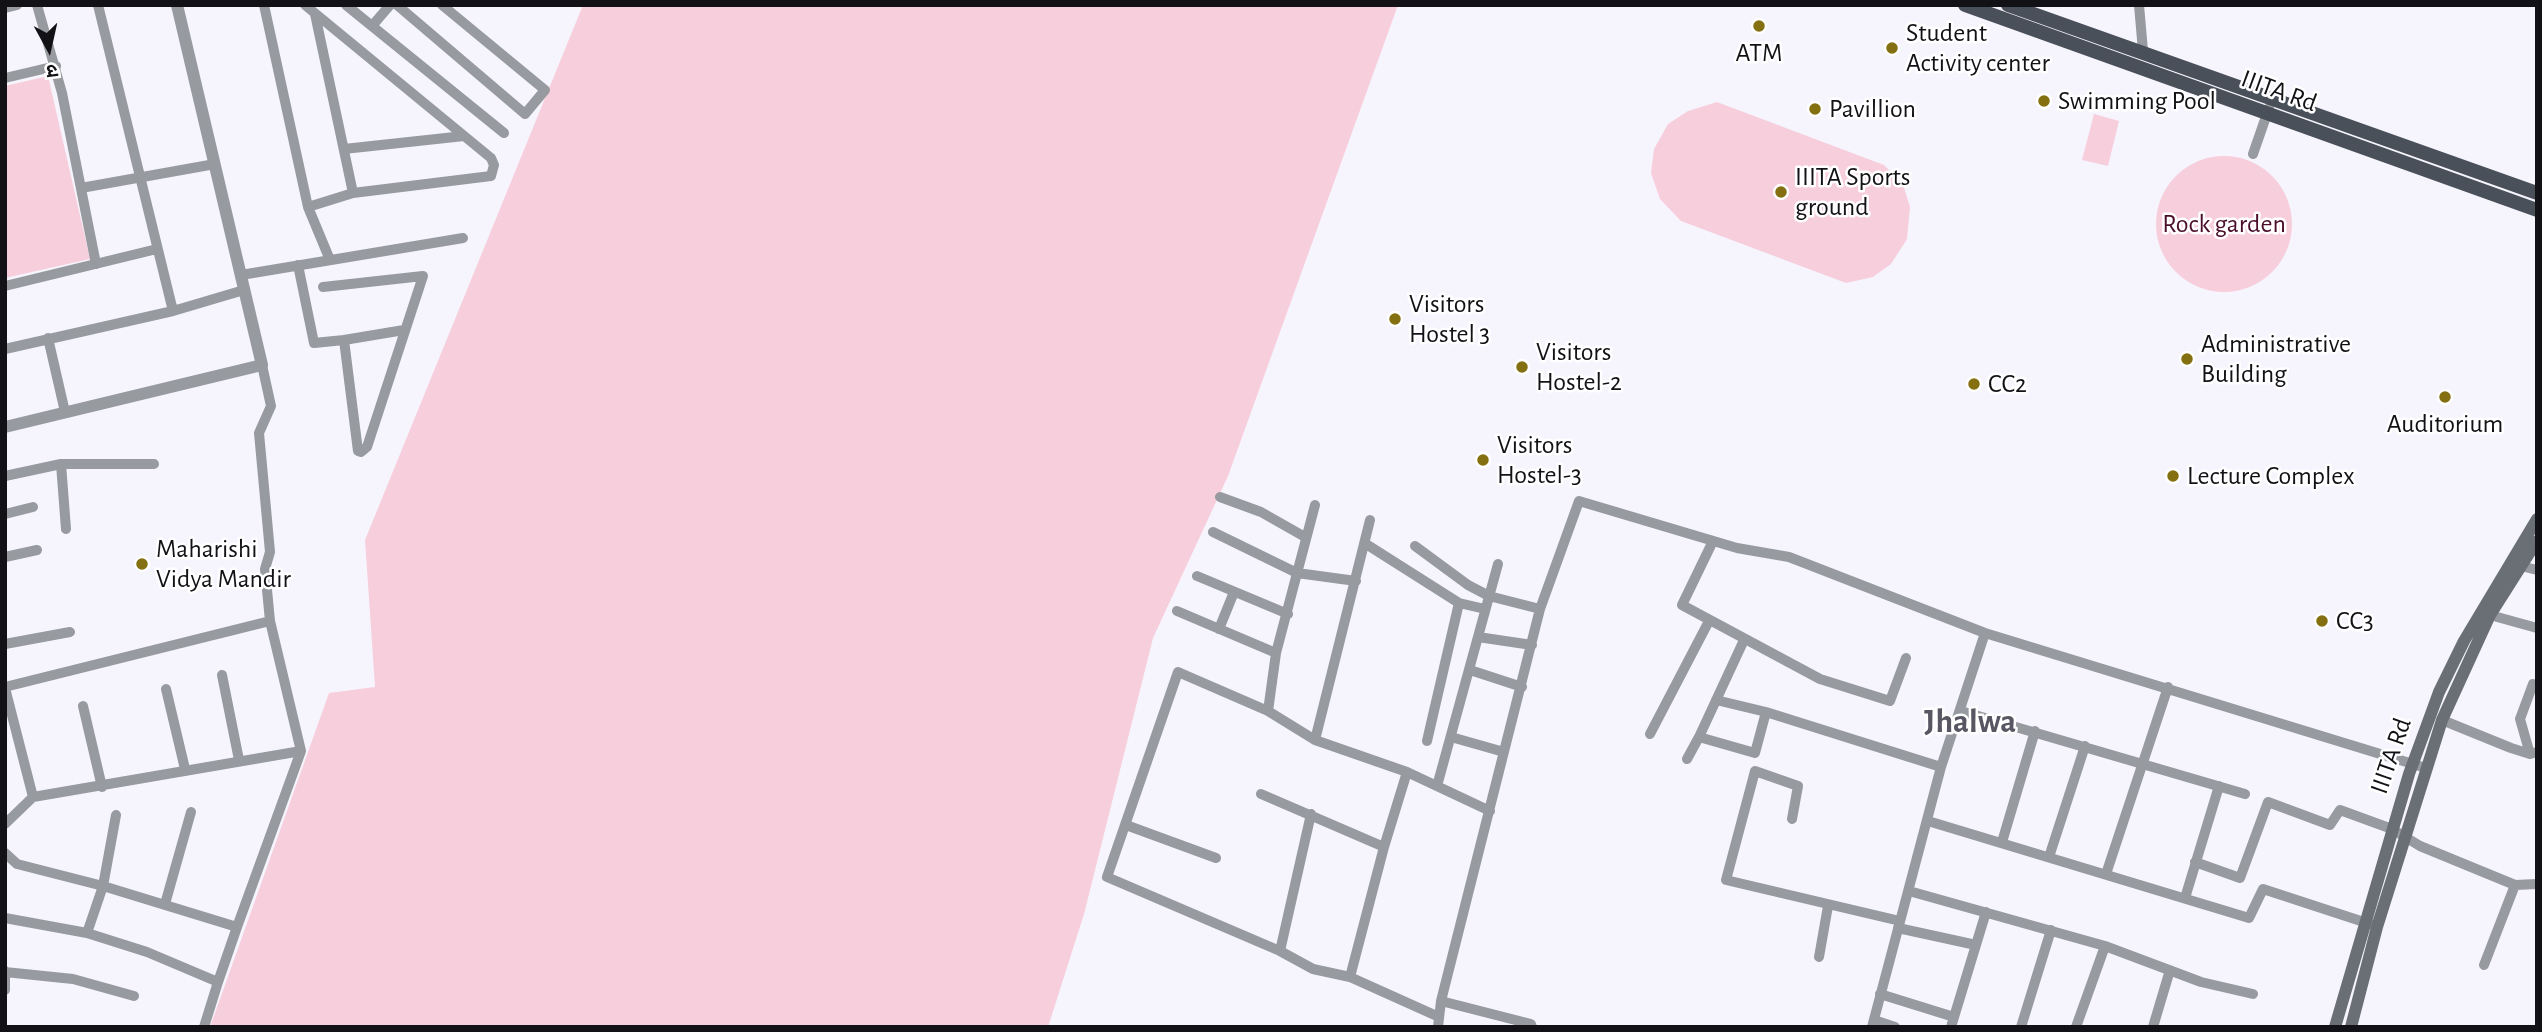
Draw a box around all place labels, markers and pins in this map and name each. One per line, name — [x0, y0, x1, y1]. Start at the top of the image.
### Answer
place label: Student Activity center — [1906, 17, 2050, 78]
marker: ATM — [1751, 18, 1767, 34]
place label: ATM — [1736, 37, 1782, 69]
marker: Student Activity center — [1884, 40, 1900, 56]
place label: Swimming Pool — [2058, 85, 2216, 117]
place label: Pavillion — [1829, 93, 1916, 125]
marker: Swimming Pool — [2036, 93, 2052, 109]
marker: Pavillion — [1807, 101, 1823, 117]
place label: IIITA Sports ground — [1795, 161, 1910, 222]
marker: IIITA Sports ground — [1773, 184, 1789, 200]
place label: Visitors Hostel 3 — [1409, 288, 1490, 350]
marker: Visitors Hostel 3 — [1387, 311, 1403, 327]
place label: Administrative Building — [2201, 328, 2351, 390]
place label: Visitors Hostel-2 — [1536, 336, 1622, 398]
marker: Administrative Building — [2179, 351, 2195, 367]
marker: Visitors Hostel-2 — [1514, 359, 1530, 375]
place label: CC2 — [1988, 368, 2027, 400]
marker: CC2 — [1966, 376, 1982, 392]
marker: Auditorium — [2437, 389, 2453, 405]
place label: Auditorium — [2387, 408, 2503, 440]
place label: Visitors Hostel-3 — [1497, 429, 1582, 490]
marker: Visitors Hostel-3 — [1475, 452, 1491, 468]
place label: Lecture Complex — [2187, 460, 2355, 492]
marker: Lecture Complex — [2165, 468, 2181, 484]
place label: Maharishi Vidya Mandir — [156, 533, 291, 594]
marker: Maharishi Vidya Mandir — [134, 556, 150, 572]
place label: CC3 — [2336, 605, 2374, 637]
marker: CC3 — [2314, 613, 2330, 629]

